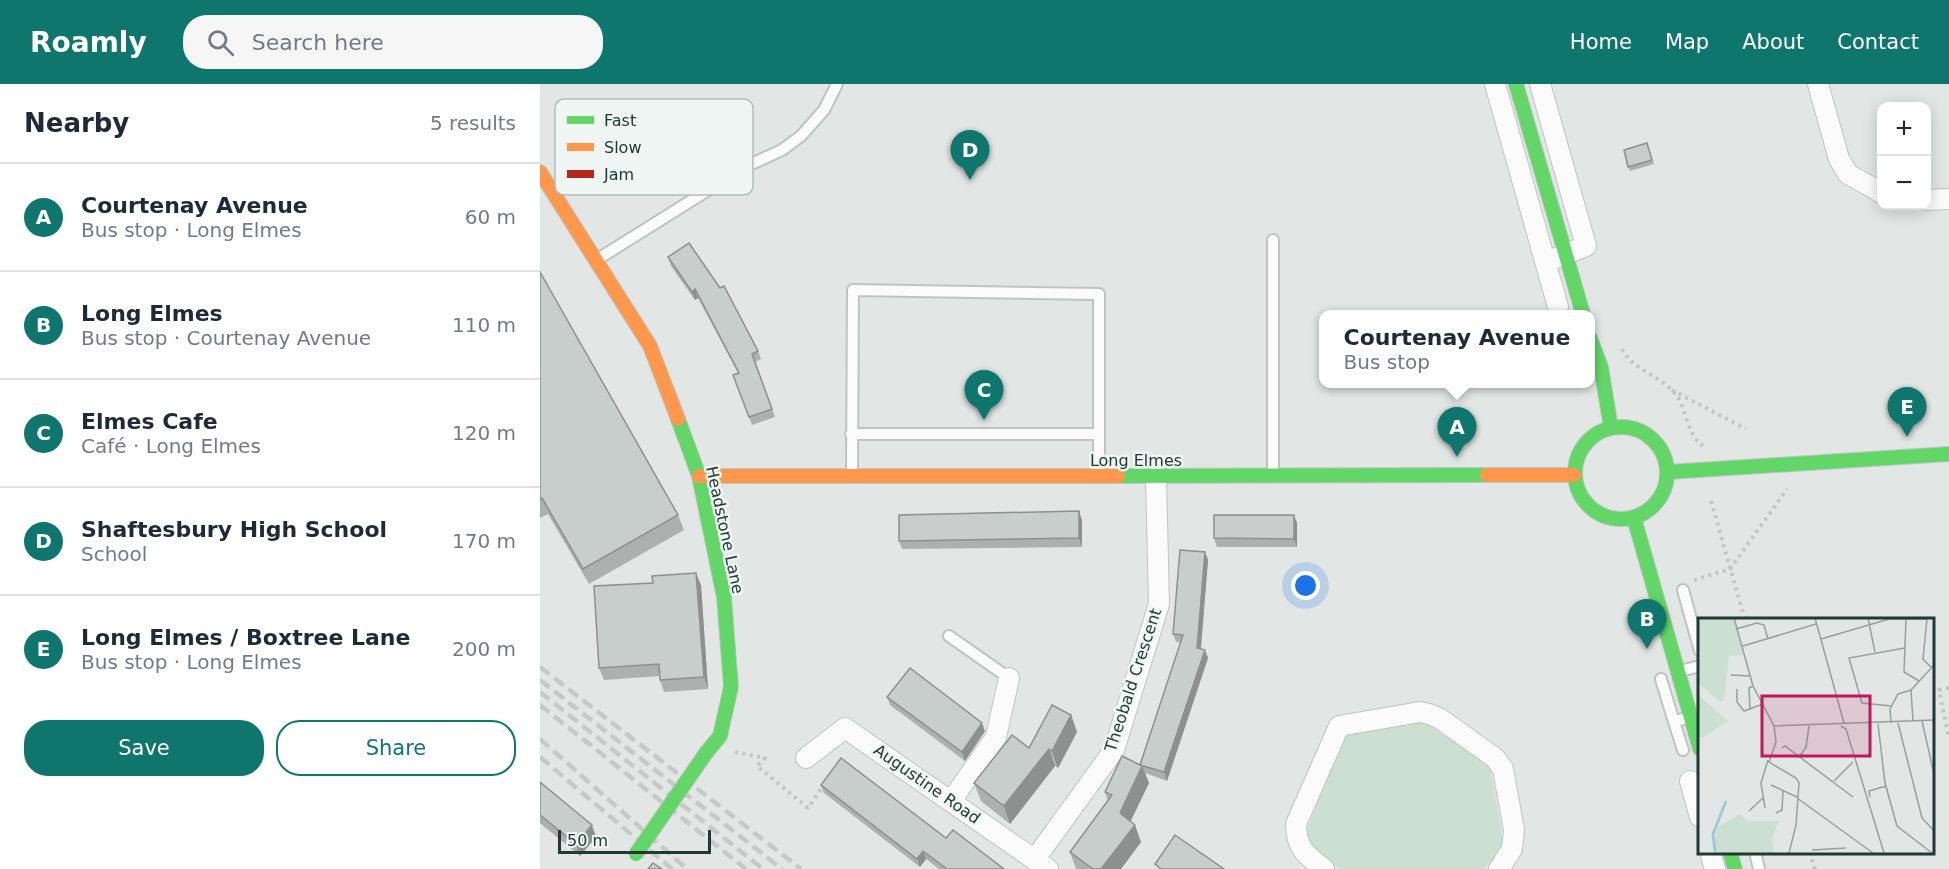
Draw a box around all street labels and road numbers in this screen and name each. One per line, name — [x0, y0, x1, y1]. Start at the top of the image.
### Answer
street label: Long Elmes — [1090, 451, 1182, 470]
street label: Headstone Lane — [702, 464, 748, 596]
street label: Theobald Crescent — [1101, 606, 1165, 755]
street label: Augustine Road — [870, 740, 984, 828]

